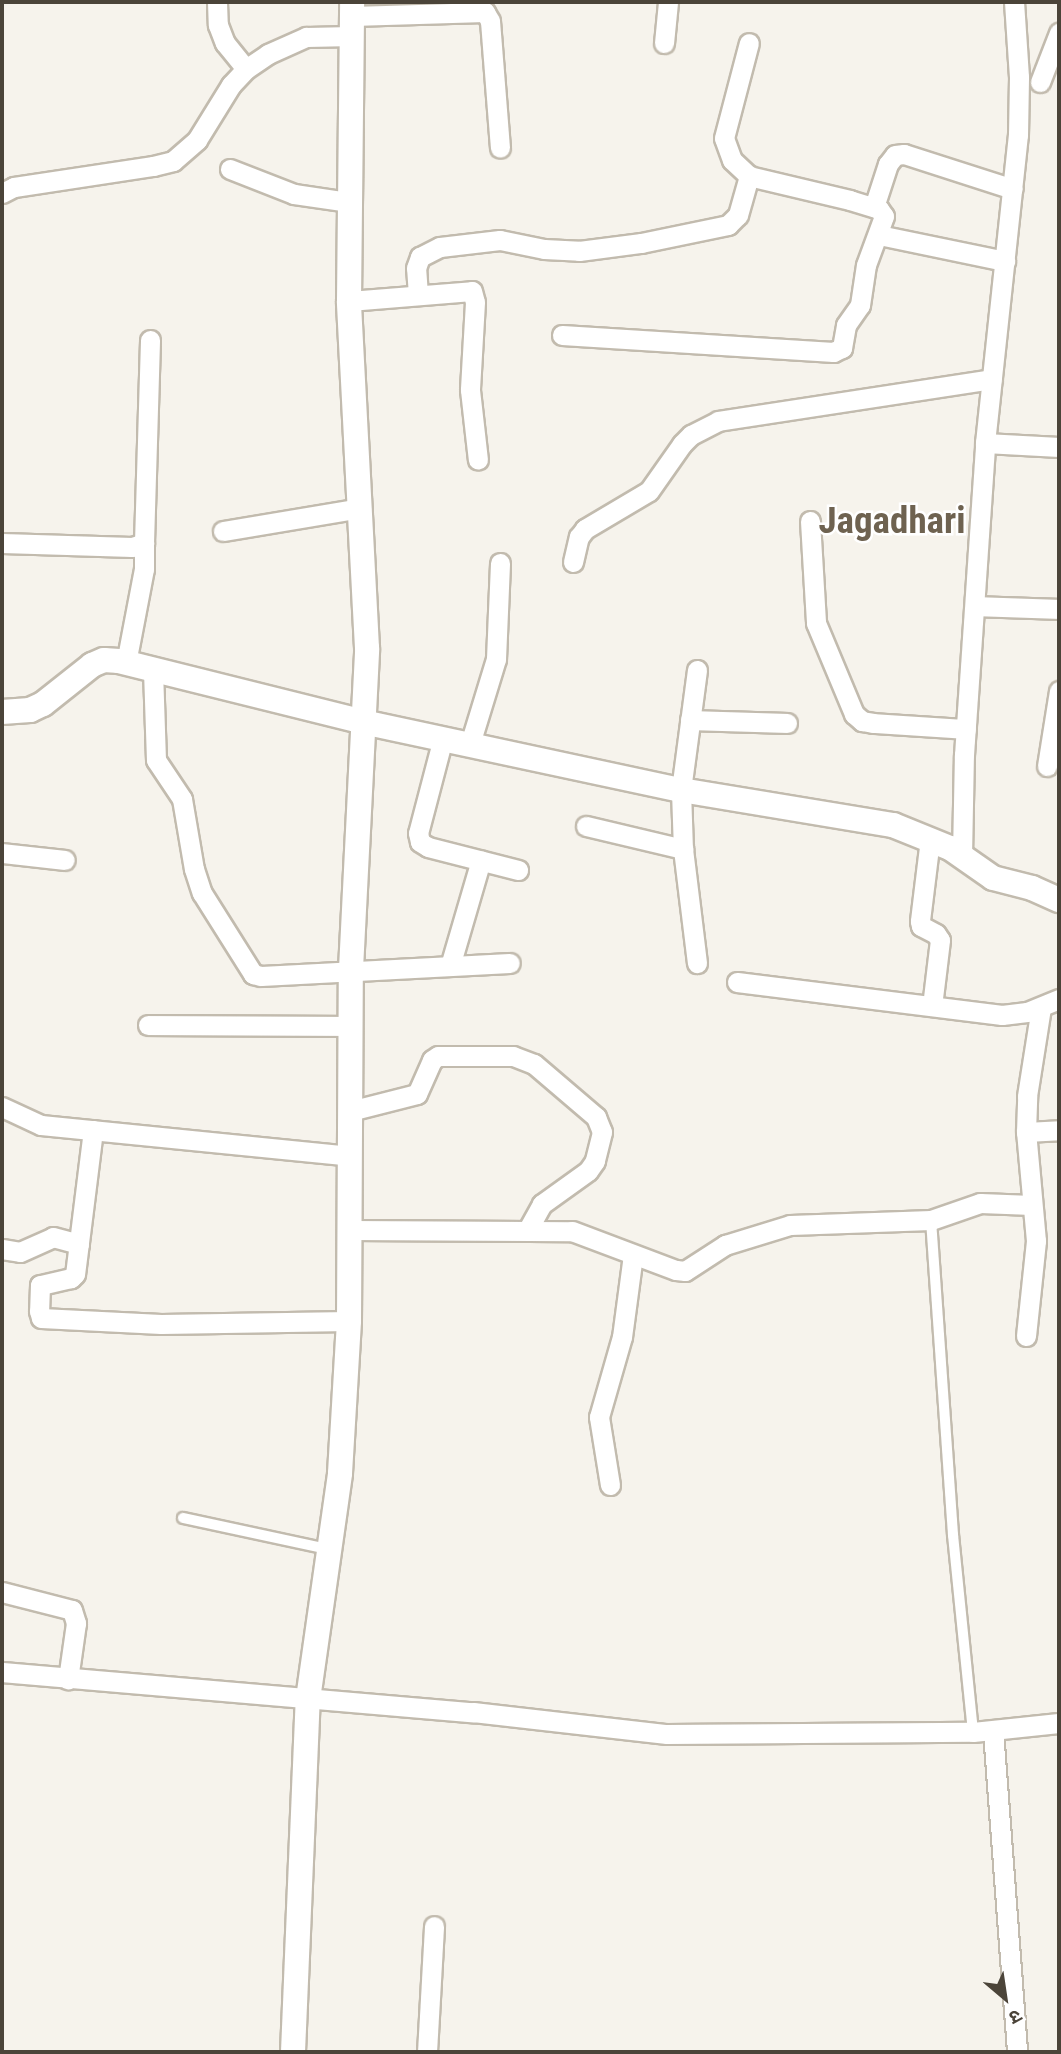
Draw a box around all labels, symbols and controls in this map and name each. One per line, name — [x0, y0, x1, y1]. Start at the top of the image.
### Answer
district label: Jagadhari — [818, 499, 966, 543]
north arrow — [970, 1963, 1040, 2033]
text: उ — [1005, 2004, 1026, 2030]

